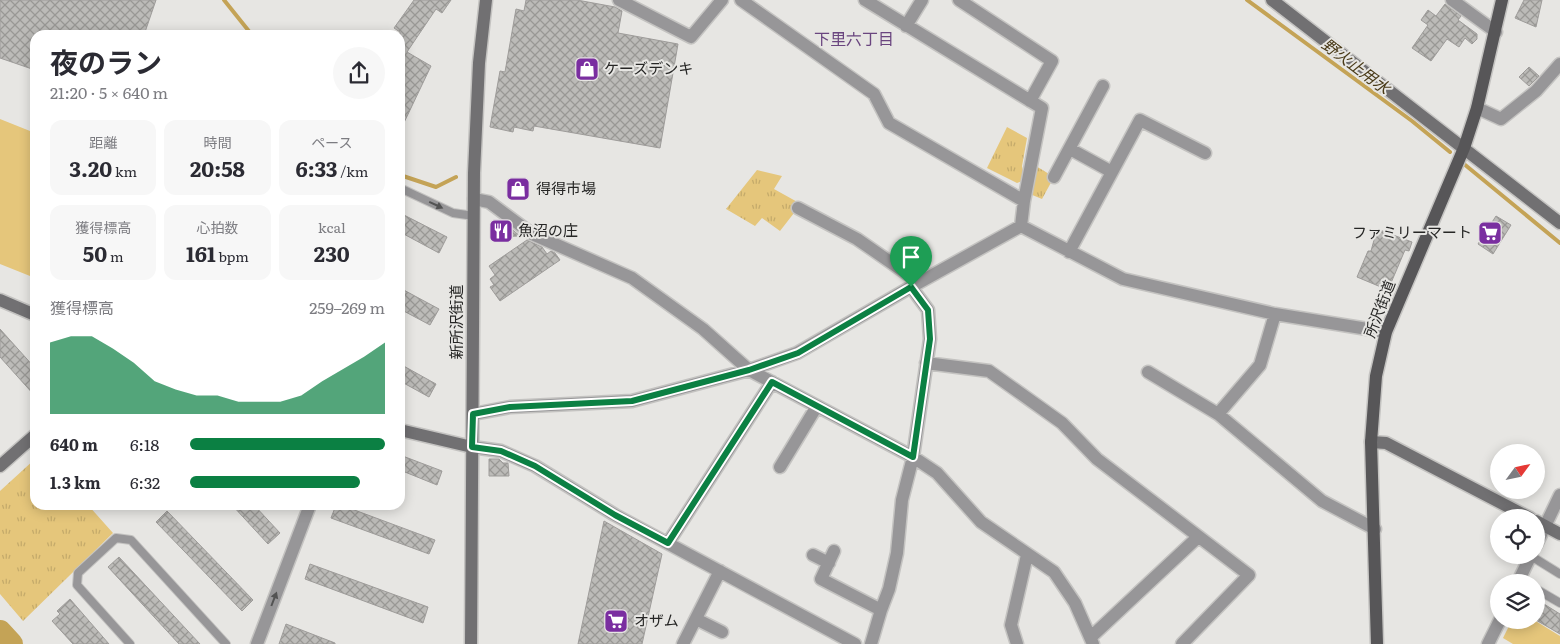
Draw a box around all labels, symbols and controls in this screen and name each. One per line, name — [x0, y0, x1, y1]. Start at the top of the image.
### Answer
district label: 下里六丁目 — [814, 26, 894, 50]
water label: 野火止用水 — [1317, 32, 1397, 100]
text: 夜のラン — [50, 40, 162, 82]
button: share — [333, 47, 385, 99]
shop icon: ケーズデンキ — [574, 56, 600, 82]
place label: ケーズデンキ — [604, 56, 693, 79]
text: 21:20 · 5 × 640 m — [50, 80, 168, 104]
text: 距離 — [89, 132, 117, 152]
text: 時間 — [203, 132, 231, 152]
text: ペース — [311, 132, 352, 152]
text: 3.20 — [69, 152, 112, 183]
text: 20:58 — [190, 152, 245, 183]
text: 6:33 — [295, 152, 337, 183]
text: km — [112, 161, 137, 181]
text: /km — [337, 161, 368, 181]
shop icon: 得得市場 — [505, 176, 531, 202]
place label: 得得市場 — [536, 176, 596, 199]
one-way arrow — [429, 201, 443, 209]
text: 獲得標高 — [75, 217, 131, 237]
text: 心拍数 — [196, 217, 238, 237]
text: kcal — [318, 217, 346, 237]
restaurant icon: 魚沼の庄 — [488, 218, 514, 244]
place label: 魚沼の庄 — [518, 218, 578, 241]
place label: ファミリーマート — [1352, 220, 1472, 243]
supermarket icon: ファミリーマート — [1477, 220, 1503, 246]
pin — [890, 236, 932, 287]
text: 50 — [83, 237, 107, 268]
text: 161 — [186, 237, 216, 268]
text: 230 — [314, 237, 350, 268]
icon: arrive — [897, 243, 925, 271]
text: m — [107, 246, 124, 266]
text: bpm — [216, 246, 249, 266]
street label: 所沢街道 — [1357, 276, 1400, 341]
street label: 新所沢街道 — [444, 284, 467, 360]
text: 獲得標高 — [50, 295, 114, 319]
text: 259–269 m — [309, 295, 385, 319]
text: 640 m — [50, 432, 98, 456]
text: 6:18 — [130, 432, 159, 456]
north arrow — [1490, 444, 1545, 499]
map controls — [1490, 444, 1545, 629]
text: 1.3 km — [50, 470, 101, 494]
text: 6:32 — [130, 470, 160, 494]
button: locate — [1490, 509, 1545, 564]
button: layers — [1490, 574, 1545, 629]
one-way arrow — [271, 591, 278, 606]
supermarket icon: オザム — [603, 608, 629, 634]
place label: オザム — [634, 608, 679, 631]

